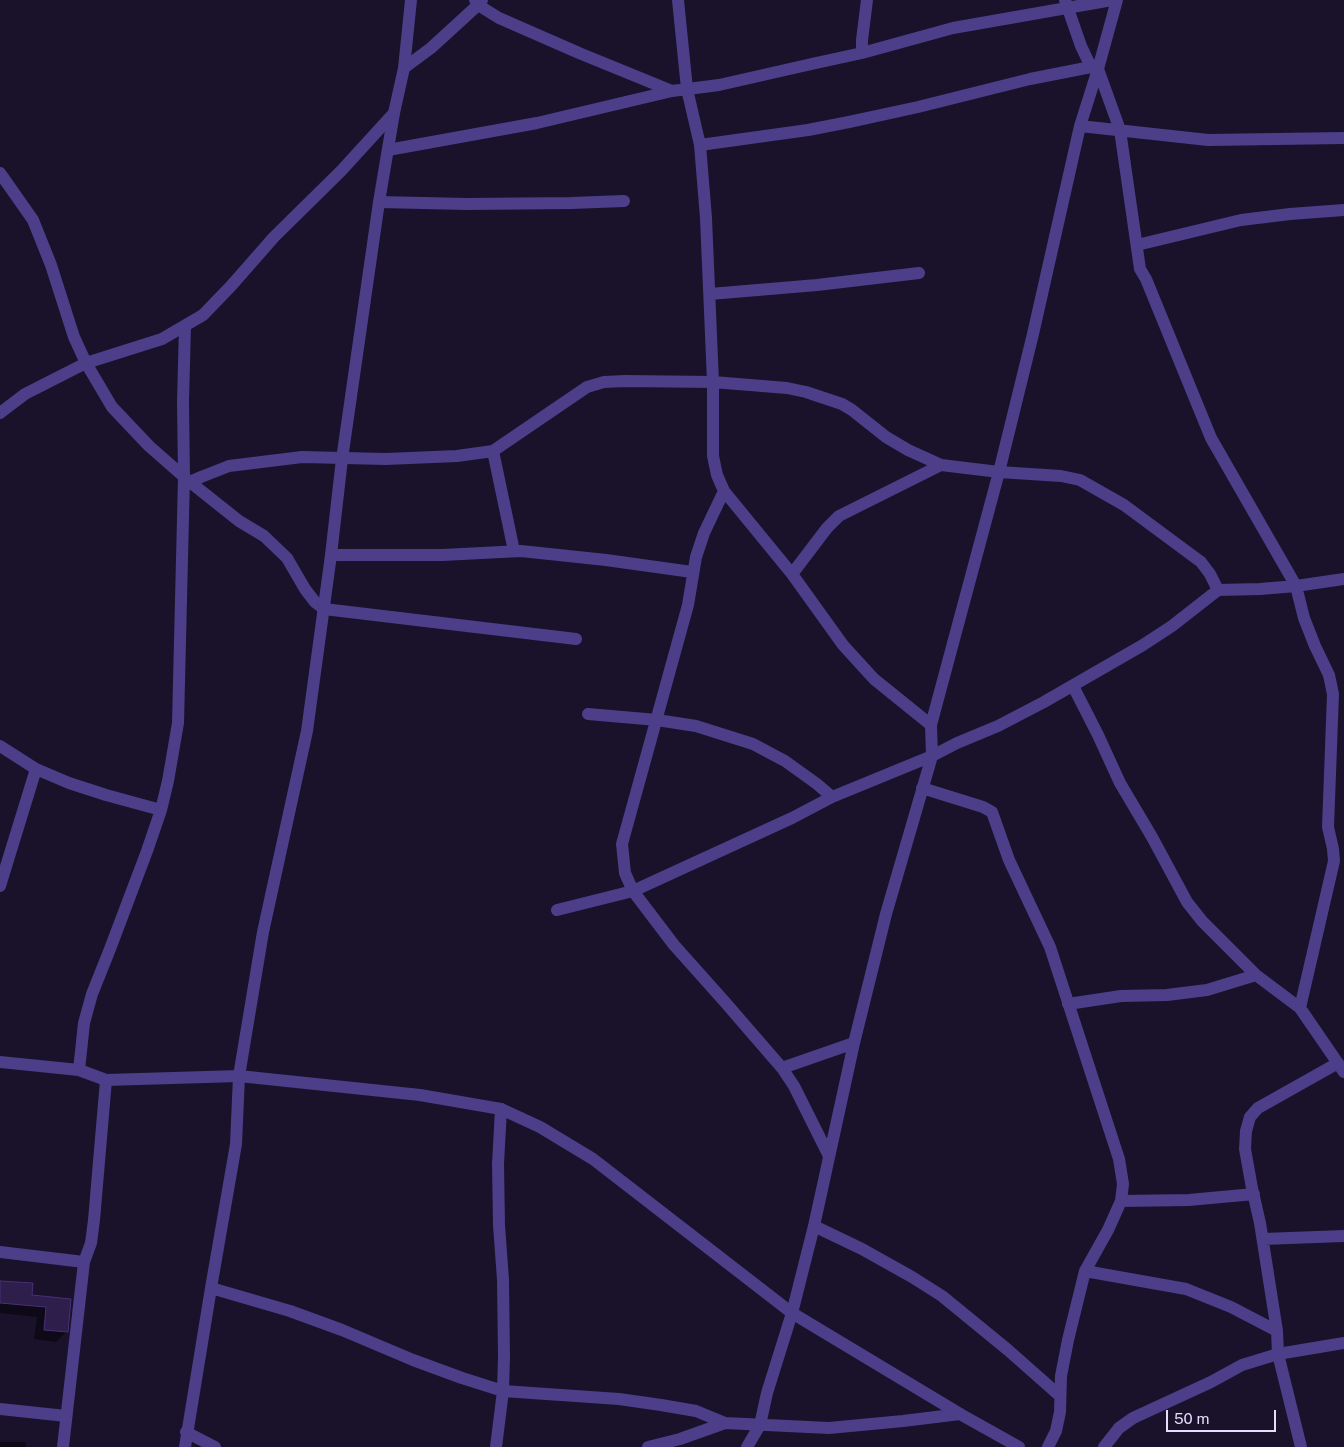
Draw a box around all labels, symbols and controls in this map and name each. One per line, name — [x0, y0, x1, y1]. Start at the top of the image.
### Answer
scale bar — [1169, 1400, 1279, 1432]
text: 50 m — [1174, 1410, 1209, 1427]

